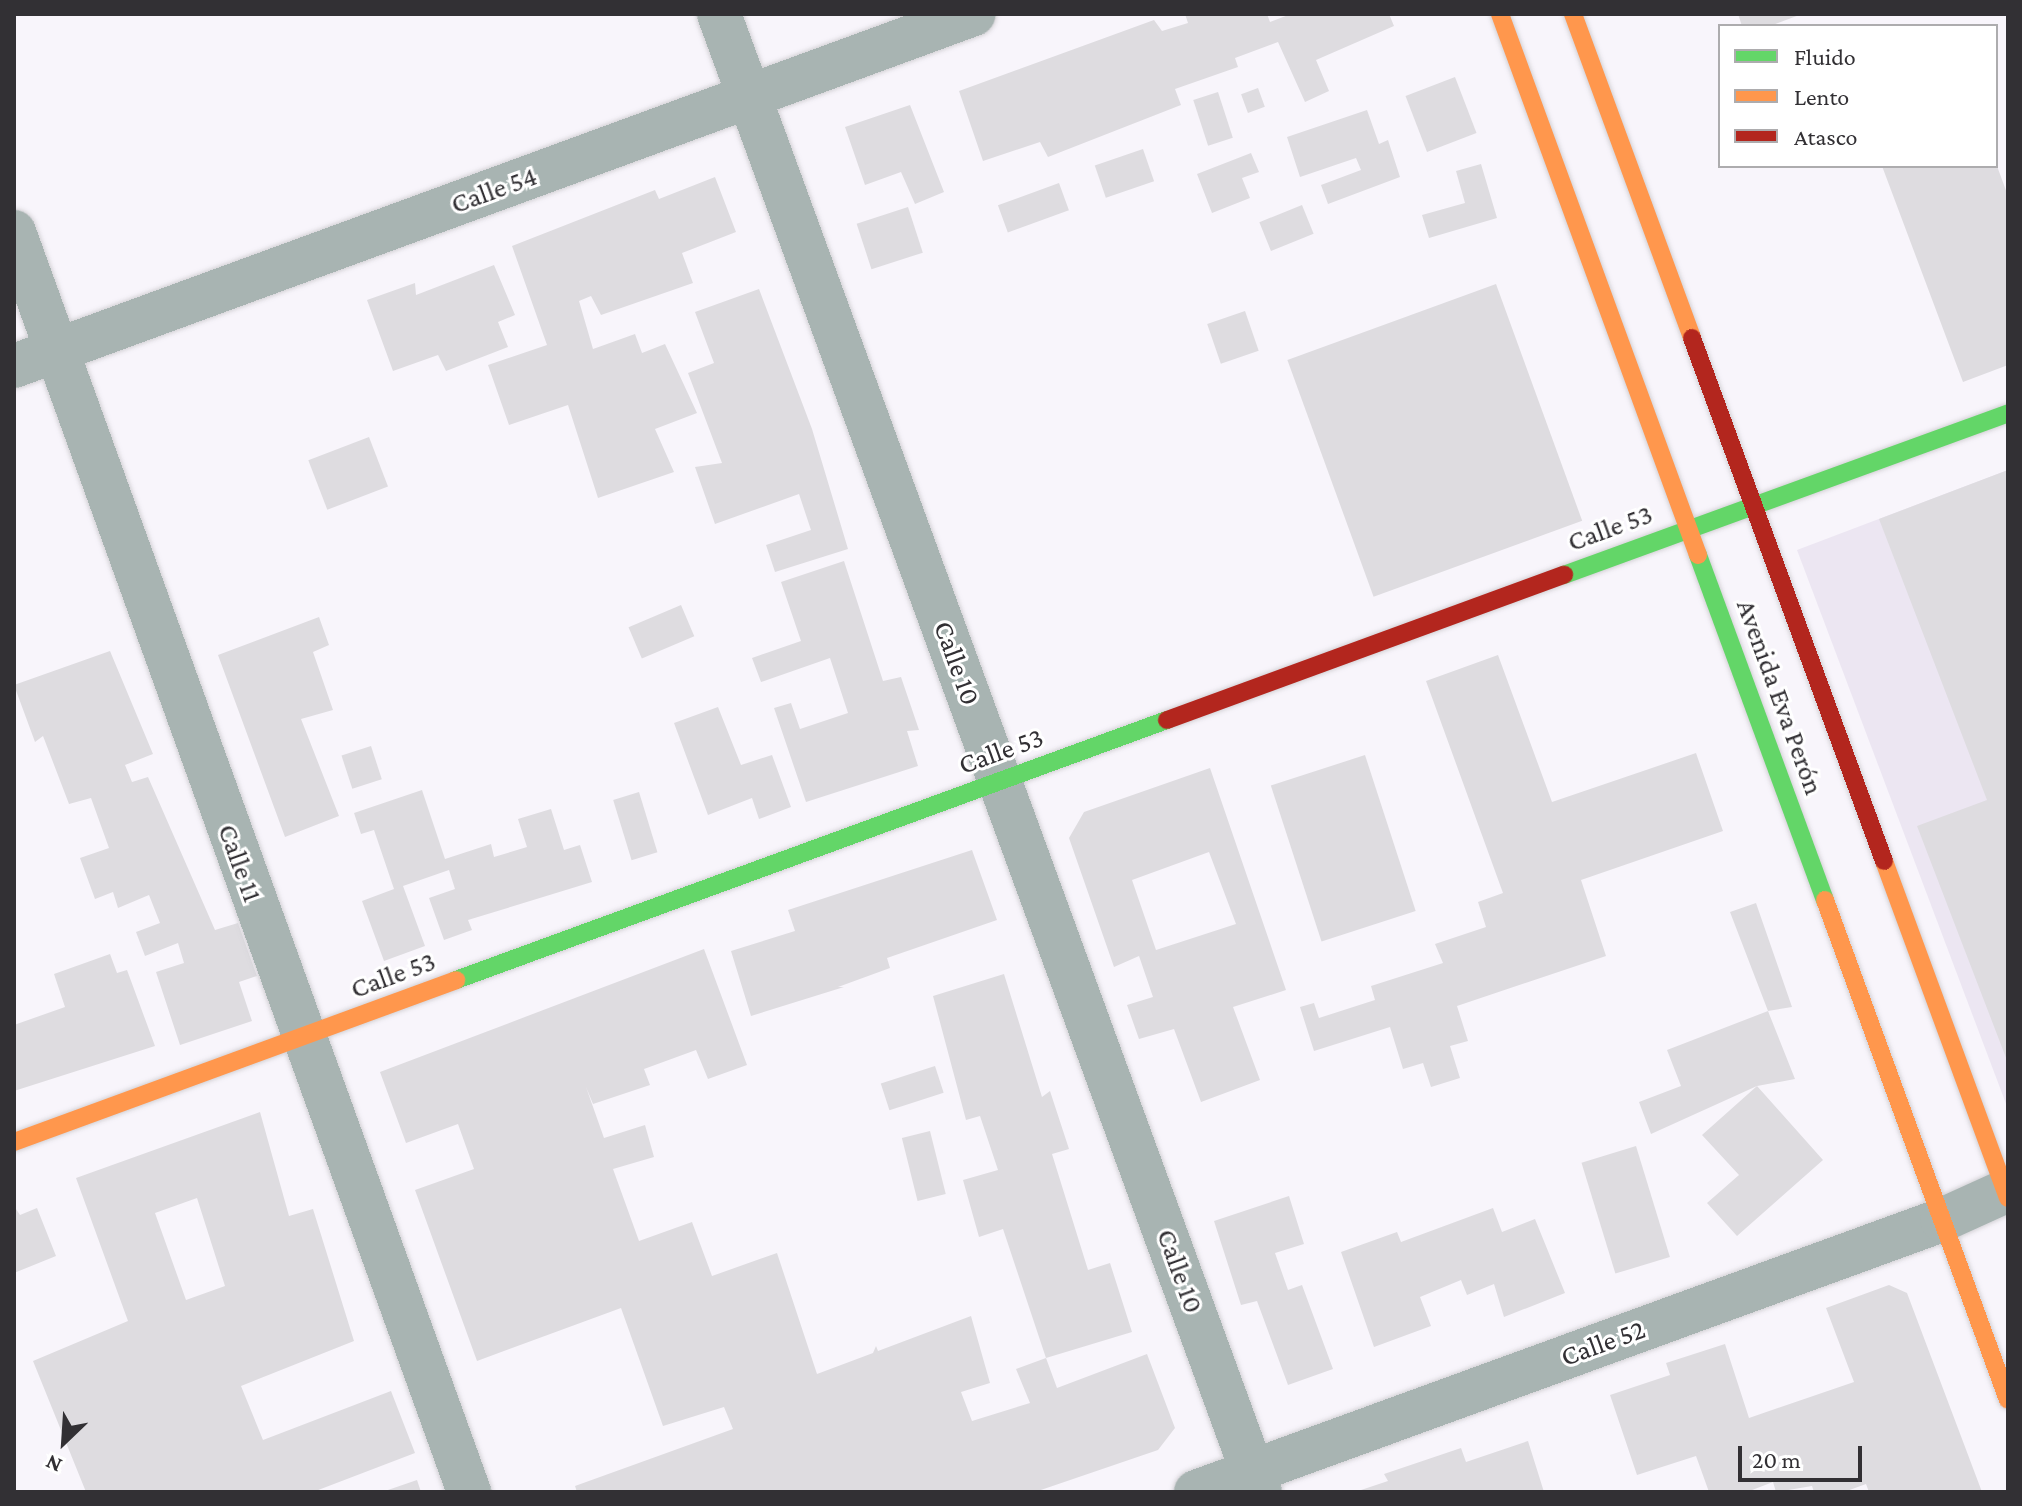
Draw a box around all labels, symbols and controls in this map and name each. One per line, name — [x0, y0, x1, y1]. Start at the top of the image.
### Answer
legend — [1718, 24, 1998, 168]
text: Fluido — [1794, 43, 1856, 70]
text: Lento — [1794, 83, 1849, 110]
text: Atasco — [1794, 123, 1858, 150]
street label: Calle 54 — [446, 159, 542, 221]
street label: Calle 53 — [1563, 497, 1657, 559]
street label: Avenida Eva Perón — [1729, 595, 1831, 799]
street label: Calle 10 — [926, 617, 988, 709]
street label: Calle 53 — [954, 720, 1048, 782]
street label: Calle 11 — [210, 820, 270, 906]
street label: Calle 53 — [346, 944, 440, 1006]
street label: Calle 10 — [1149, 1225, 1211, 1317]
street label: Calle 52 — [1556, 1312, 1650, 1374]
north arrow — [24, 1402, 104, 1482]
scale bar — [1742, 1430, 1866, 1480]
text: 20 m — [1752, 1446, 1801, 1473]
text: N — [42, 1450, 66, 1479]

